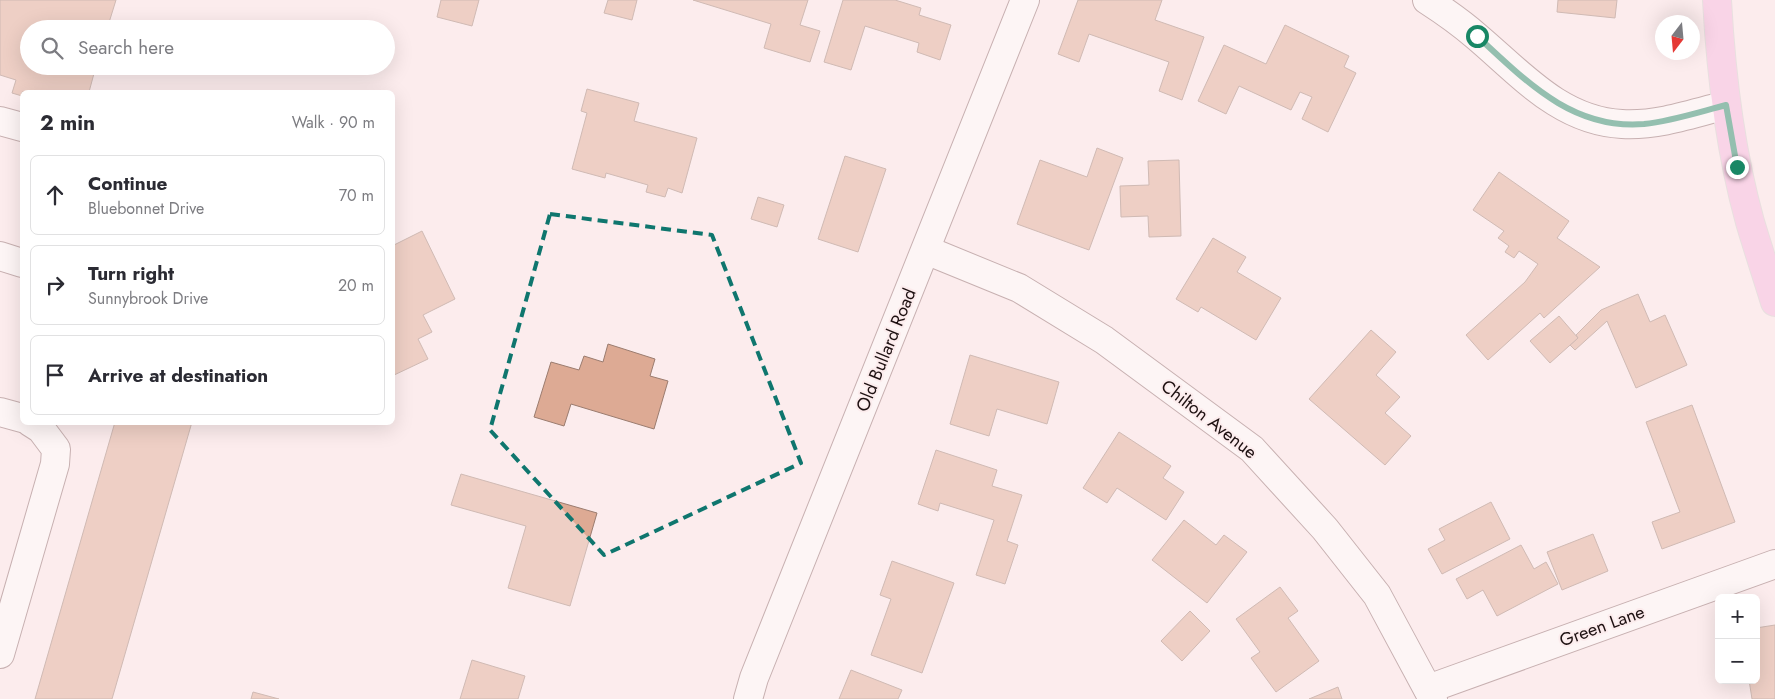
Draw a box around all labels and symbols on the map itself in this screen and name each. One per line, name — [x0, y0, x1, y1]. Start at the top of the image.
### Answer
north arrow — [1655, 15, 1700, 60]
route start — [1466, 25, 1489, 48]
route end — [1726, 156, 1749, 179]
street label: Old Bullard Road — [849, 284, 923, 416]
street label: Chilton Avenue — [1155, 373, 1263, 465]
street label: Green Lane — [1556, 599, 1648, 653]

